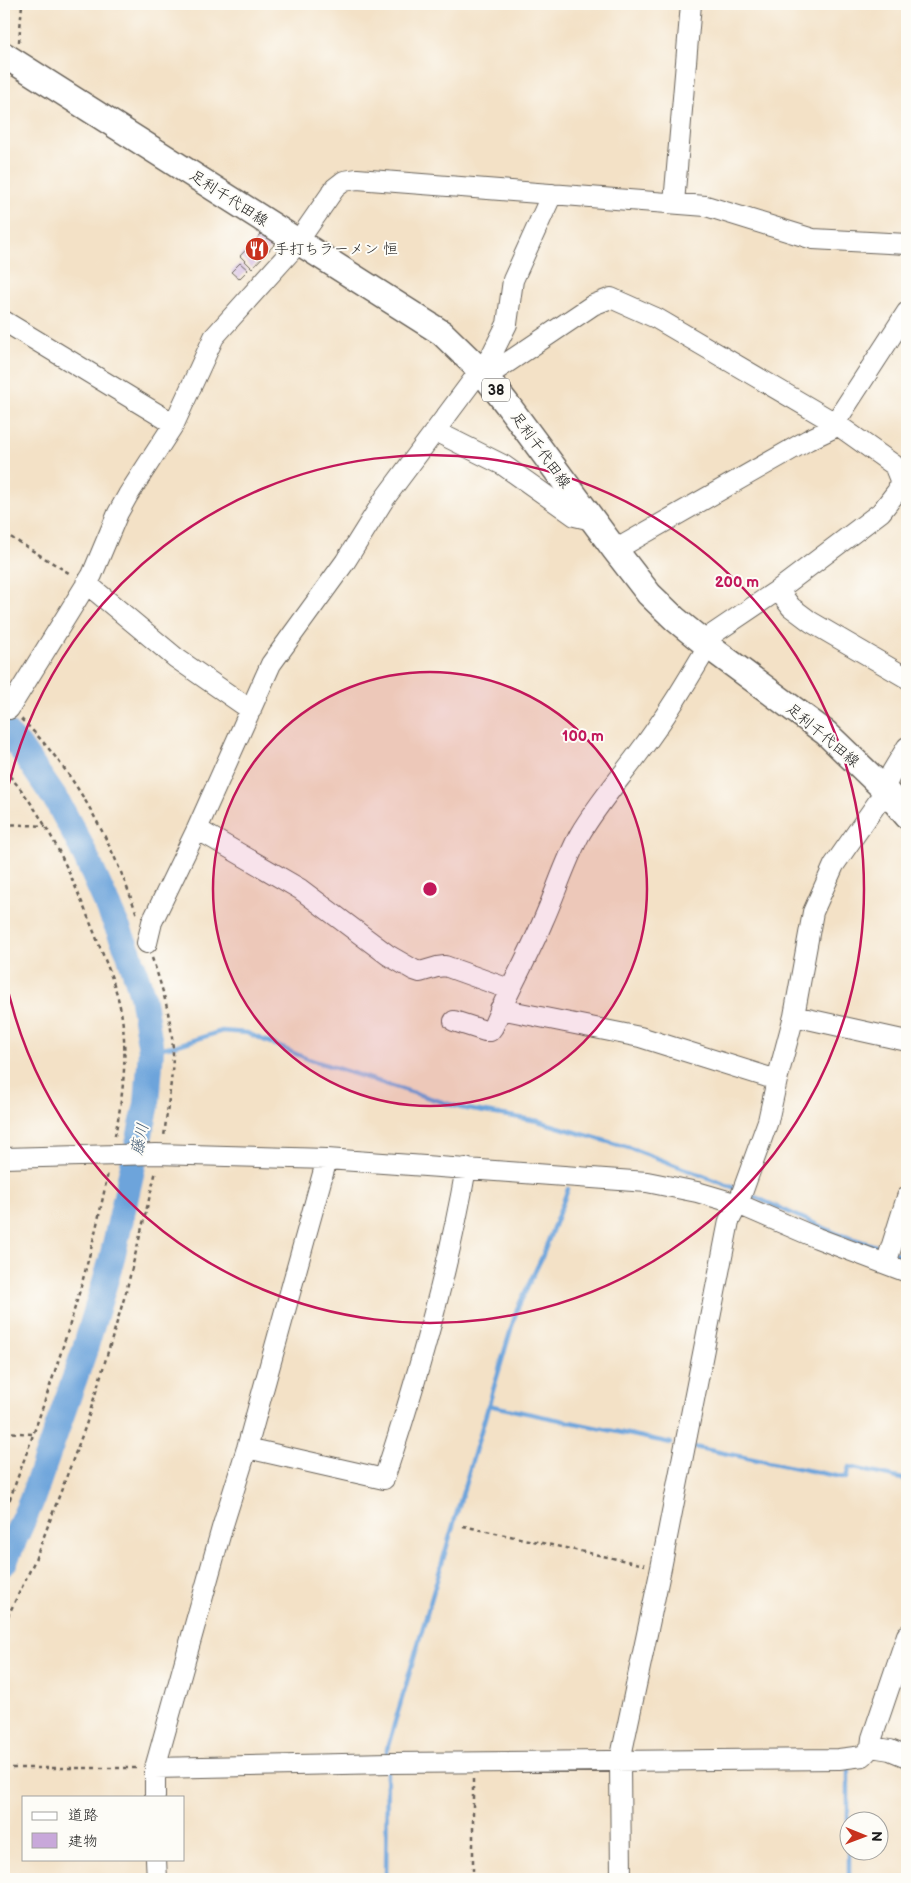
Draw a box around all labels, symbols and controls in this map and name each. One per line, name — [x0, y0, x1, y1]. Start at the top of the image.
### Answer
street label: 足利千代田線 — [186, 166, 272, 231]
restaurant icon: 手打ちラーメン 恒 — [244, 236, 270, 262]
place label: 手打ちラーメン 恒 — [274, 240, 398, 259]
road number: 38 — [482, 378, 510, 402]
street label: 足利千代田線 — [506, 408, 575, 492]
text: 200 m — [715, 573, 759, 592]
street label: 足利千代田線 — [782, 699, 863, 772]
text: 100 m — [562, 727, 604, 746]
centre of rings — [421, 880, 439, 898]
water label: 藤川 — [128, 1122, 153, 1157]
legend — [22, 1796, 185, 1860]
text: 道路 — [68, 1806, 98, 1825]
north arrow — [838, 1810, 888, 1860]
text: N — [868, 1831, 885, 1842]
text: 建物 — [68, 1832, 98, 1851]

